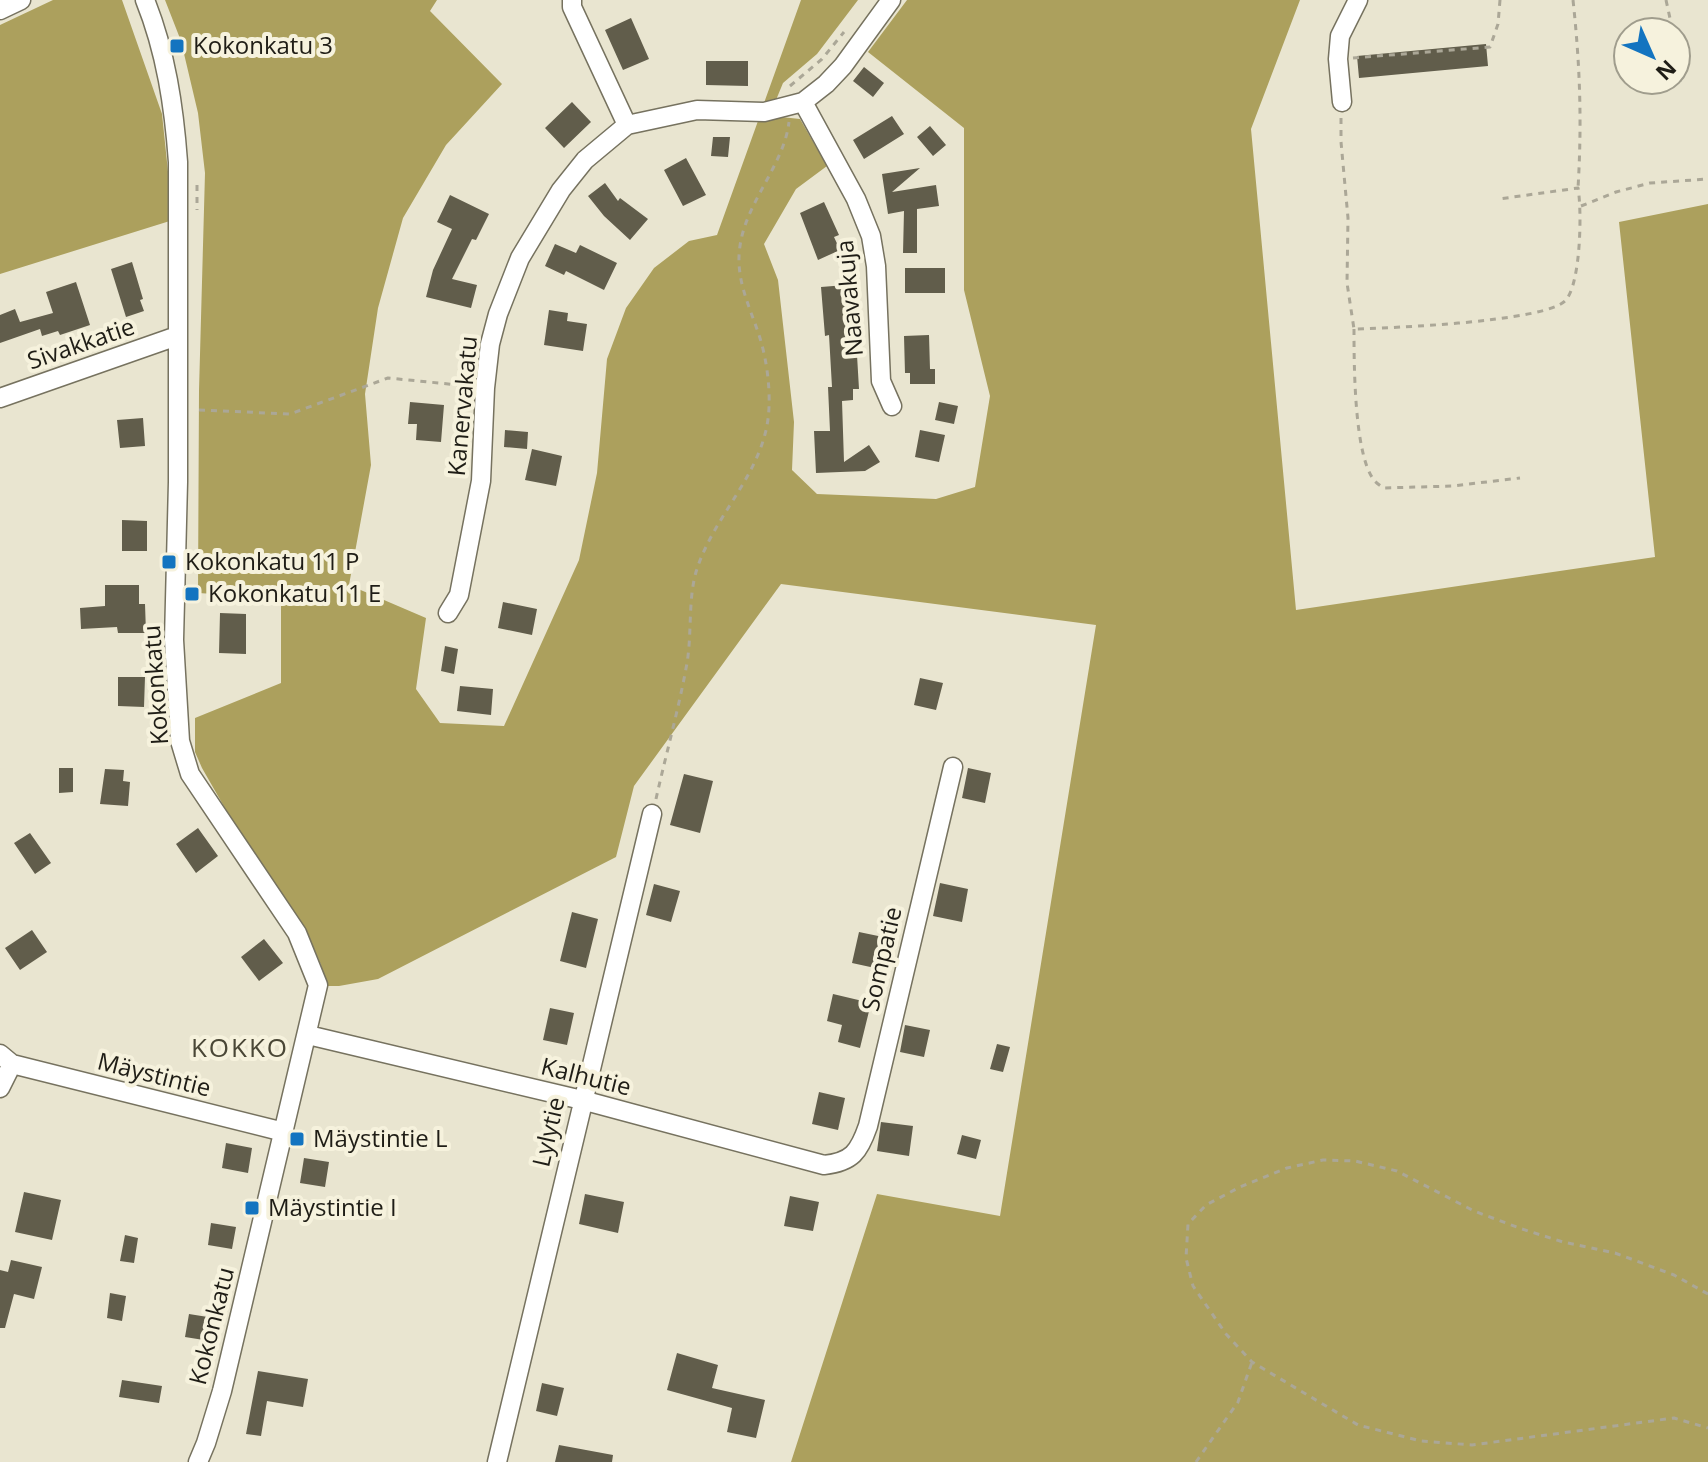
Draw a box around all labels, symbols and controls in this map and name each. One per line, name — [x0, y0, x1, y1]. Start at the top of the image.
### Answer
north arrow — [1612, 16, 1692, 96]
place label: Kokonkatu 3 — [193, 28, 333, 61]
marker: Kokonkatu 3 — [168, 37, 186, 55]
text: N — [1650, 54, 1684, 88]
street label: Naavakuja — [827, 239, 870, 358]
street label: Sivakkatie — [23, 309, 138, 376]
street label: Kanervakatu — [439, 334, 484, 477]
place label: Kokonkatu 11 P — [185, 544, 359, 577]
marker: Kokonkatu 11 P — [160, 553, 178, 571]
place label: Kokonkatu 11 E — [208, 576, 381, 609]
marker: Kokonkatu 11 E — [183, 585, 201, 603]
street label: Kokonkatu — [134, 624, 175, 746]
street label: Sompatie — [853, 903, 909, 1014]
district label: KOKKO — [191, 1029, 289, 1065]
street label: Mäystintie — [94, 1044, 215, 1104]
street label: Kalhutie — [538, 1048, 635, 1103]
street label: Lylytie — [524, 1093, 572, 1170]
place label: Mäystintie L — [313, 1121, 448, 1154]
marker: Mäystintie L — [288, 1130, 306, 1148]
place label: Mäystintie I — [268, 1190, 397, 1223]
marker: Mäystintie I — [243, 1199, 261, 1217]
street label: Kokonkatu — [180, 1263, 241, 1388]

